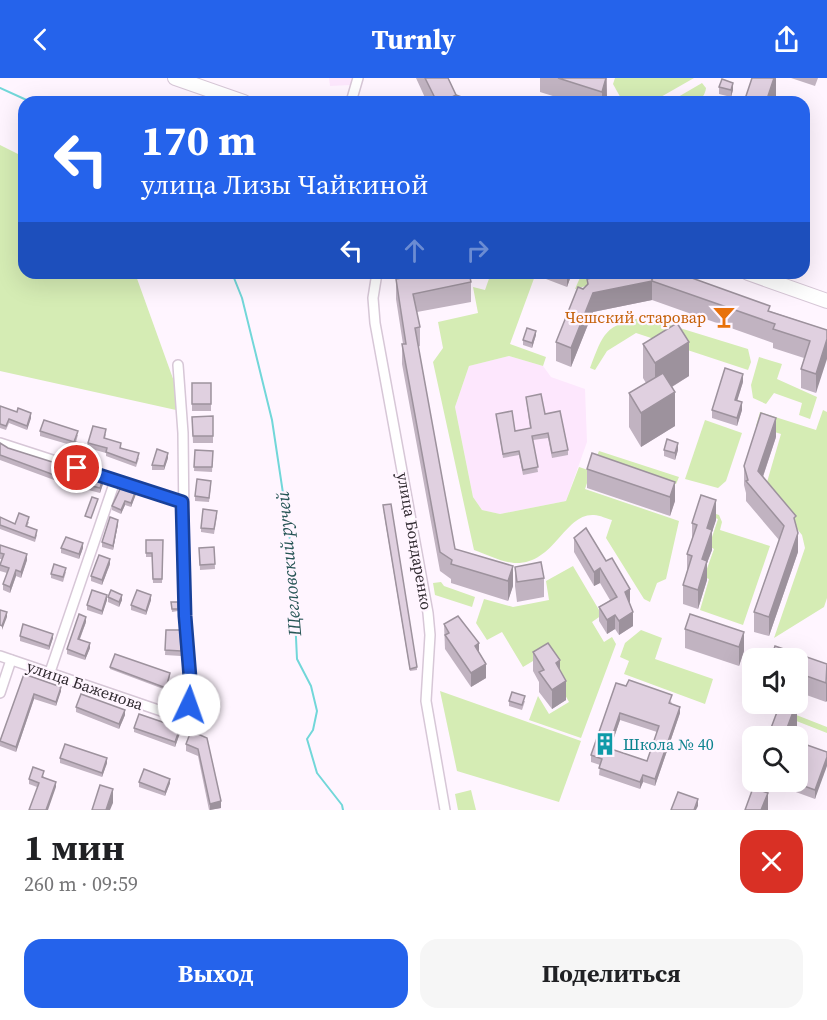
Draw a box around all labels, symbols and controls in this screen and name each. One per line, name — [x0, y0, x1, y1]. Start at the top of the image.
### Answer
text: Turnly — [371, 21, 456, 58]
icon: back — [24, 23, 57, 56]
icon: share — [770, 23, 803, 56]
text: 170 m — [141, 111, 256, 169]
icon: left — [42, 120, 120, 198]
text: улица Лизы Чайкиной — [141, 166, 428, 203]
icon: left — [335, 234, 368, 267]
icon: ahead — [398, 234, 431, 267]
icon: right — [461, 234, 494, 267]
bar icon: Чешский старовар — [711, 304, 737, 330]
place label: Чешский старовар — [565, 306, 706, 328]
pin — [51, 442, 102, 493]
icon: arrive — [60, 451, 93, 484]
street label: улица Бондаренко — [392, 471, 438, 612]
water label: Щегловский ручей — [270, 490, 307, 638]
map controls — [742, 648, 808, 792]
button: sound — [742, 648, 808, 714]
street label: улица Баженова — [24, 655, 147, 716]
position arrow — [157, 673, 221, 737]
button: search — [742, 726, 808, 792]
building icon: Школа № 40 — [592, 731, 618, 757]
place label: Школа № 40 — [623, 733, 714, 755]
text: 1 мин — [24, 823, 125, 872]
button: close — [740, 830, 803, 893]
text: 260 m · 09:59 — [24, 870, 138, 898]
button: Выход — [24, 939, 408, 1008]
button: Поделиться — [420, 939, 803, 1008]

